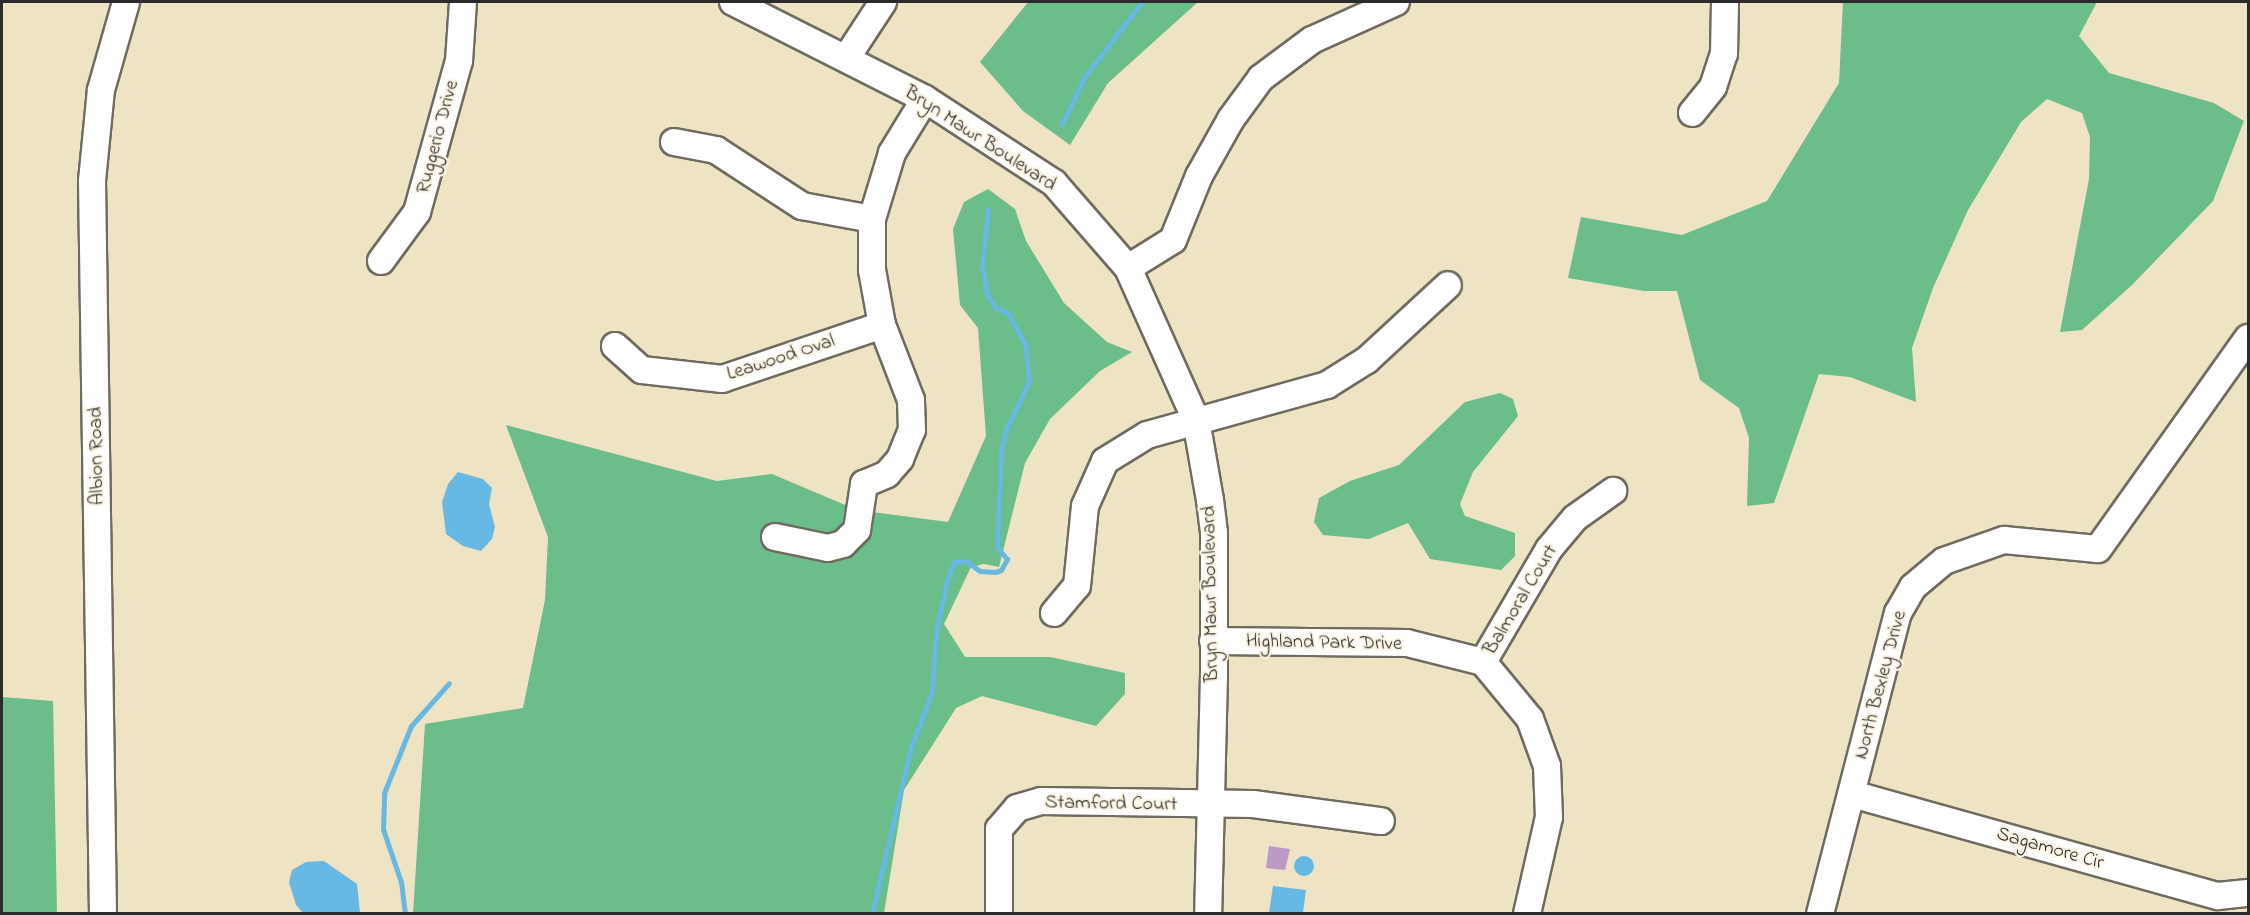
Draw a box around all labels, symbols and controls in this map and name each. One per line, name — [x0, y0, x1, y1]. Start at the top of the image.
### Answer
street label: Ruggerio Drive — [411, 78, 465, 196]
street label: Bryn Mawr Boulevard — [899, 81, 1061, 197]
street label: Leawood Oval — [724, 329, 838, 387]
street label: Albion Road — [84, 406, 110, 506]
street label: Bryn Mawr Boulevard — [1197, 506, 1225, 682]
street label: Balmoral Court — [1479, 540, 1563, 660]
street label: North Bexley Drive — [1850, 608, 1912, 762]
street label: Highland Park Drive — [1246, 630, 1402, 656]
street label: Stamford Court — [1045, 791, 1177, 817]
street label: Sagamore Cir — [1994, 822, 2106, 876]

